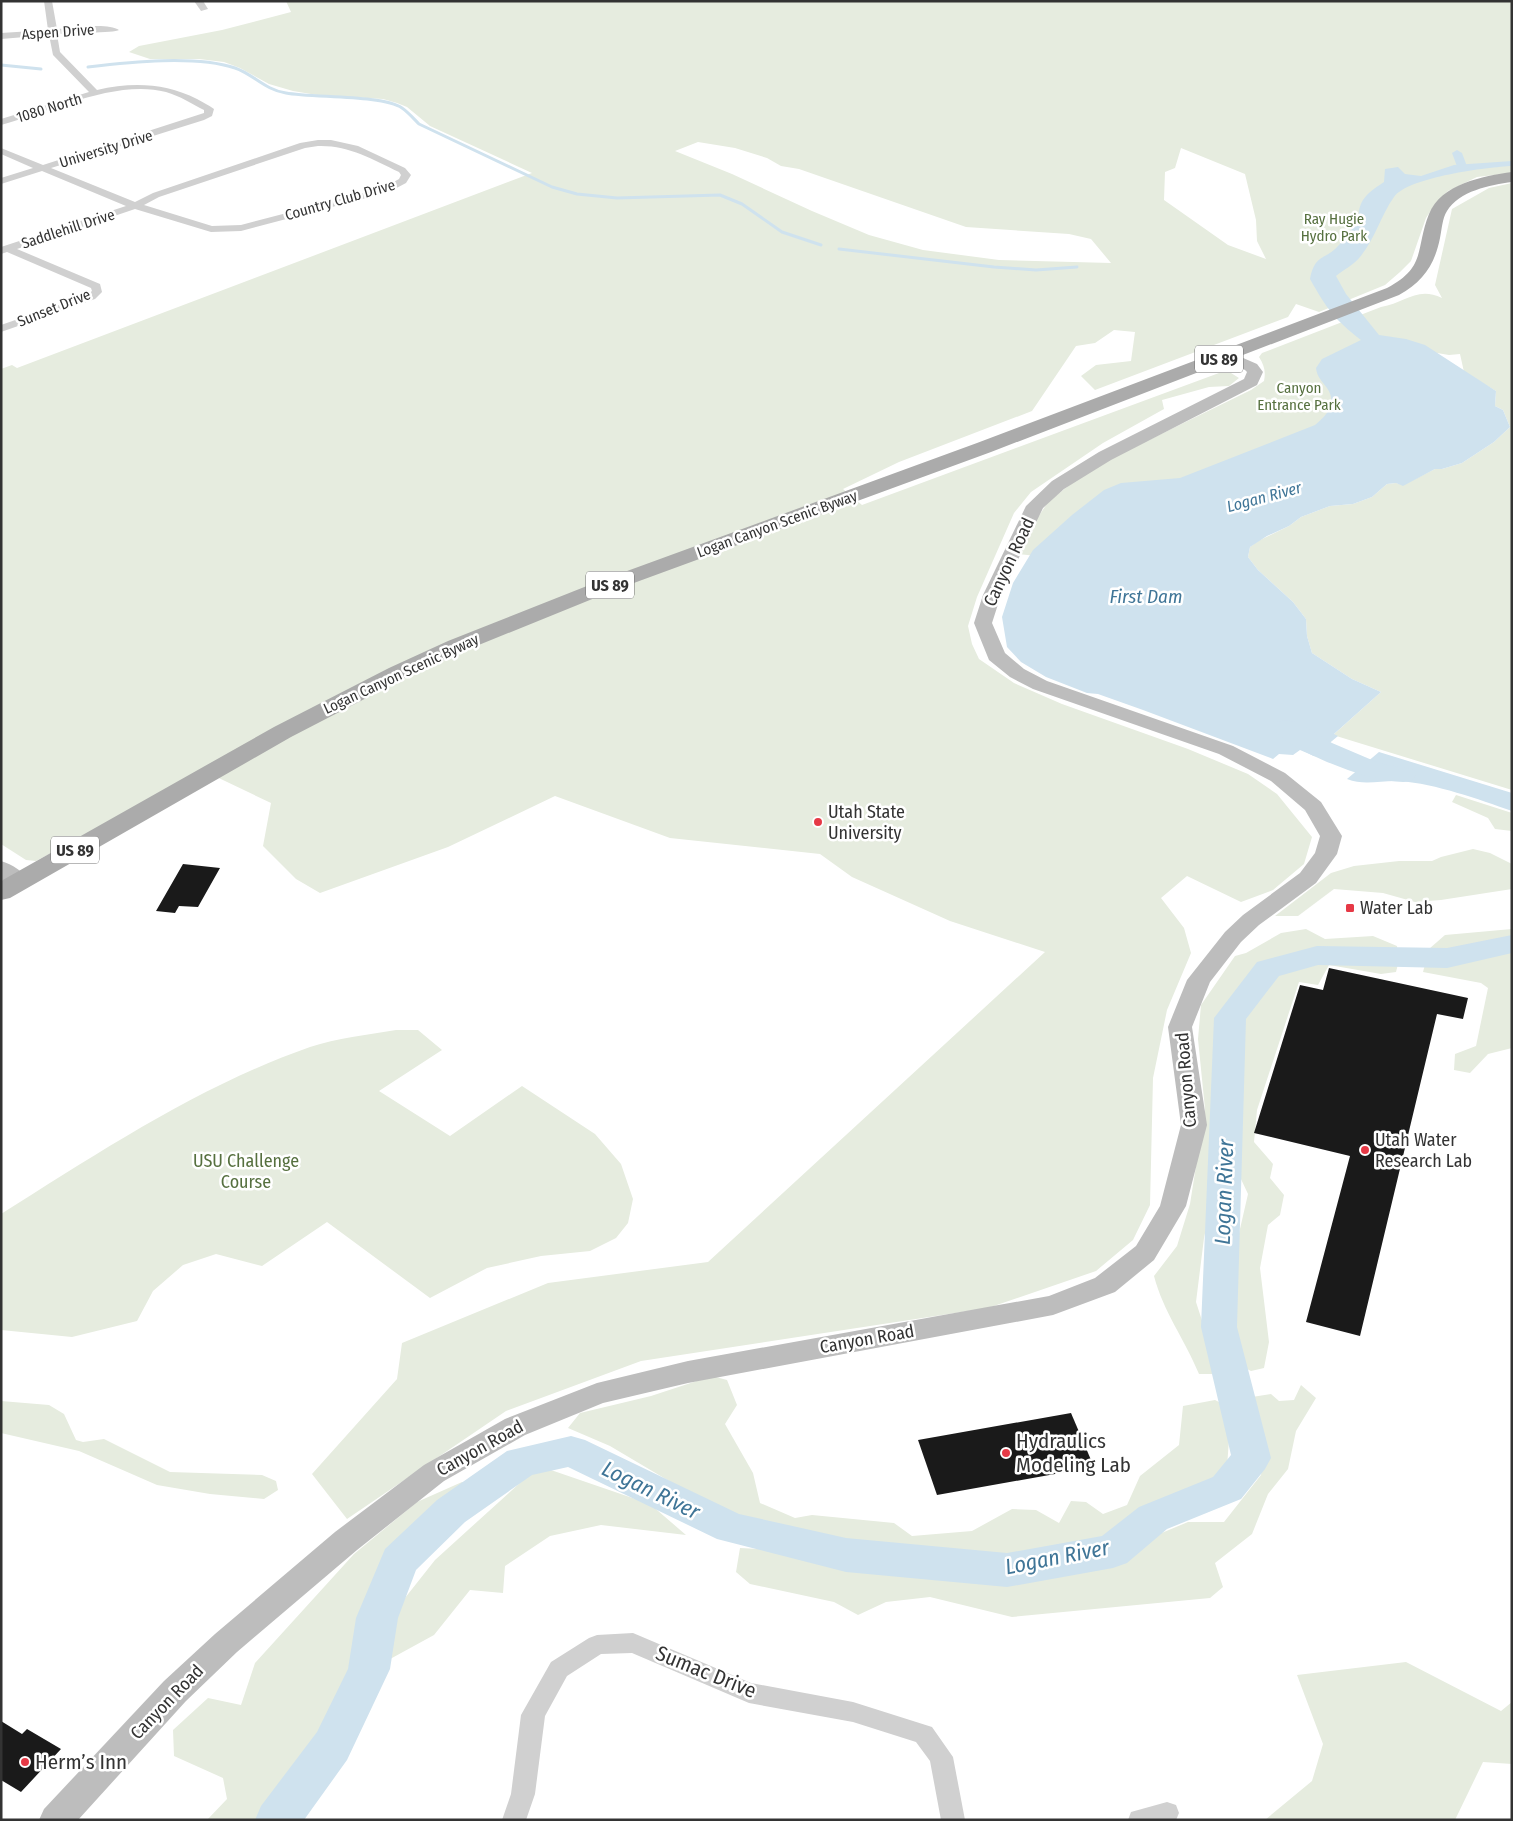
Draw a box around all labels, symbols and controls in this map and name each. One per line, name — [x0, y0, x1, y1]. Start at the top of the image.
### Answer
street label: Aspen Drive — [21, 20, 95, 44]
street label: 1080 North — [14, 90, 84, 126]
street label: University Drive — [57, 126, 155, 172]
street label: Country Club Drive — [283, 176, 397, 224]
street label: Saddlehill Drive — [19, 205, 117, 253]
park label: Ray Hugie Hydro Park — [1301, 210, 1367, 245]
street label: Sunset Drive — [15, 285, 93, 331]
road number: US 89 — [1195, 346, 1243, 372]
park label: Canyon Entrance Park — [1257, 379, 1341, 414]
water label: Logan River — [1225, 478, 1304, 516]
street label: Logan Canyon Scenic Byway — [694, 486, 860, 561]
street label: Canyon Road — [979, 514, 1039, 610]
road number: US 89 — [586, 572, 634, 598]
water label: First Dam — [1110, 585, 1182, 608]
street label: Logan Canyon Scenic Byway — [320, 630, 482, 718]
place label: Utah State University — [828, 801, 905, 844]
marker: Utah State University — [812, 816, 824, 828]
road number: US 89 — [51, 836, 99, 864]
place label: Water Lab — [1360, 897, 1433, 919]
marker: Water Lab — [1344, 902, 1356, 914]
street label: Canyon Road — [1171, 1031, 1201, 1129]
place label: Utah Water Research Lab — [1375, 1129, 1472, 1172]
water label: Logan River — [1209, 1137, 1239, 1245]
marker: Utah Water Research Lab — [1359, 1144, 1371, 1156]
park label: USU Challenge Course — [193, 1150, 299, 1193]
street label: Canyon Road — [818, 1320, 916, 1358]
street label: Canyon Road — [433, 1415, 527, 1481]
place label: Hydraulics Modeling Lab — [1016, 1428, 1131, 1478]
marker: Hydraulics Modeling Lab — [1000, 1447, 1012, 1459]
water label: Logan River — [598, 1455, 706, 1526]
water label: Logan River — [1003, 1533, 1113, 1580]
street label: Sumac Drive — [652, 1640, 760, 1704]
street label: Canyon Road — [126, 1660, 208, 1744]
place label: Herm’s Inn — [35, 1749, 127, 1775]
marker: Herm’s Inn — [19, 1756, 31, 1768]

